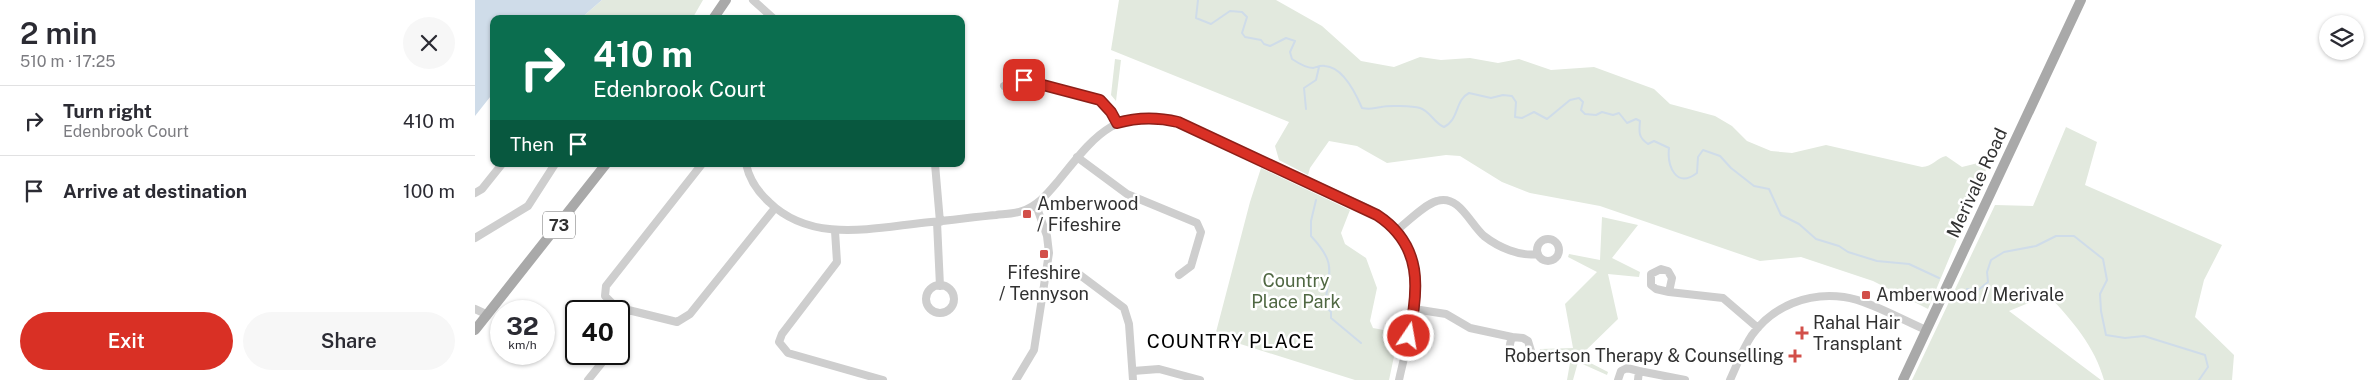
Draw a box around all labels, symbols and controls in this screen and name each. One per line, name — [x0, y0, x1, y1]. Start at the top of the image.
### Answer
text: 2 min — [20, 15, 97, 51]
map controls — [2319, 15, 2364, 60]
button: layers — [2319, 15, 2364, 60]
button: close — [403, 17, 455, 69]
text: 410 m — [593, 34, 693, 75]
icon: right — [510, 35, 575, 100]
text: 510 m · 17:25 — [20, 52, 115, 71]
pin — [1003, 59, 1045, 101]
icon: arrive — [1010, 66, 1038, 94]
text: Edenbrook Court — [593, 76, 766, 102]
text: Turn right — [63, 100, 152, 122]
icon: right — [20, 107, 48, 135]
text: 410 m — [403, 110, 455, 132]
text: Edenbrook Court — [63, 122, 189, 141]
street label: Merivale Road — [1942, 125, 2011, 241]
icon: arrive — [564, 130, 592, 158]
text: Then — [510, 133, 554, 155]
icon: arrive — [20, 177, 48, 205]
text: Arrive at destination — [63, 180, 247, 202]
text: 100 m — [403, 180, 455, 202]
place label: Amberwood / Fifeshire — [1037, 193, 1139, 235]
marker: Amberwood / Fifeshire — [1021, 208, 1033, 220]
road number: 73 — [543, 212, 575, 238]
marker: Fifeshire / Tennyson — [1038, 248, 1050, 260]
place label: Fifeshire / Tennyson — [999, 262, 1089, 304]
park label: Country Place Park — [1251, 270, 1341, 312]
place label: Amberwood / Merivale — [1876, 284, 2064, 305]
marker: Amberwood / Merivale — [1860, 289, 1872, 301]
speed limit sign: 40 — [565, 300, 630, 365]
position arrow — [1382, 309, 1434, 361]
text: 32 — [506, 311, 539, 341]
button: Exit — [20, 312, 233, 370]
button: Share — [243, 312, 455, 370]
place label: Rahal Hair Transplant — [1813, 312, 1902, 354]
marker: Rahal Hair Transplant — [1795, 326, 1809, 340]
district label: COUNTRY PLACE — [1147, 330, 1315, 352]
text: km/h — [508, 338, 537, 352]
place label: Robertson Therapy & Counselling — [1504, 345, 1784, 366]
marker: Robertson Therapy & Counselling — [1788, 349, 1802, 363]

